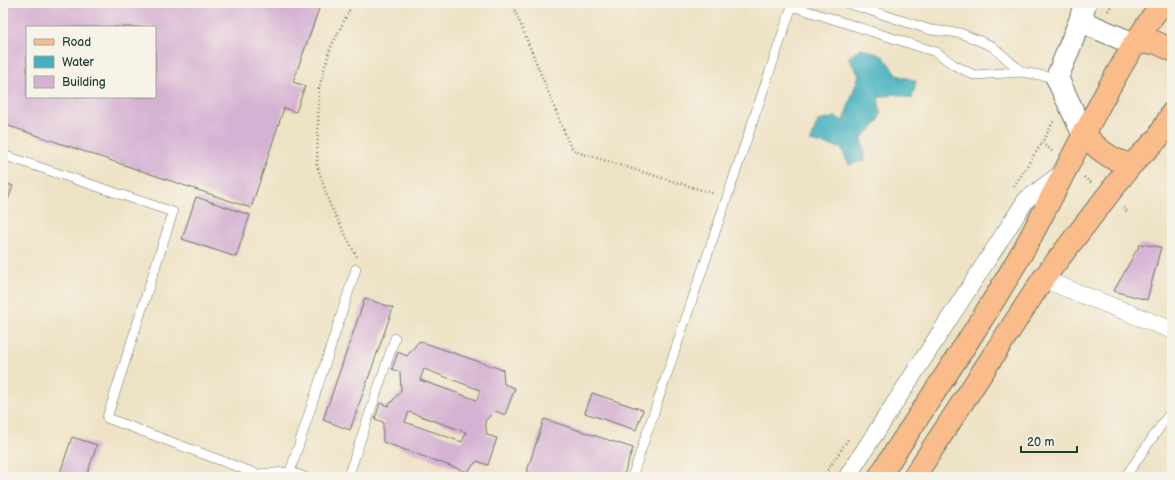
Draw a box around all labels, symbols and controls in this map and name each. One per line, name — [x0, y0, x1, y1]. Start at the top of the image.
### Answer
legend — [26, 26, 156, 98]
text: Road — [62, 35, 91, 50]
text: Water — [62, 55, 94, 70]
text: Building — [62, 75, 106, 90]
scale bar — [1021, 428, 1077, 454]
text: 20 m — [1027, 435, 1054, 450]

